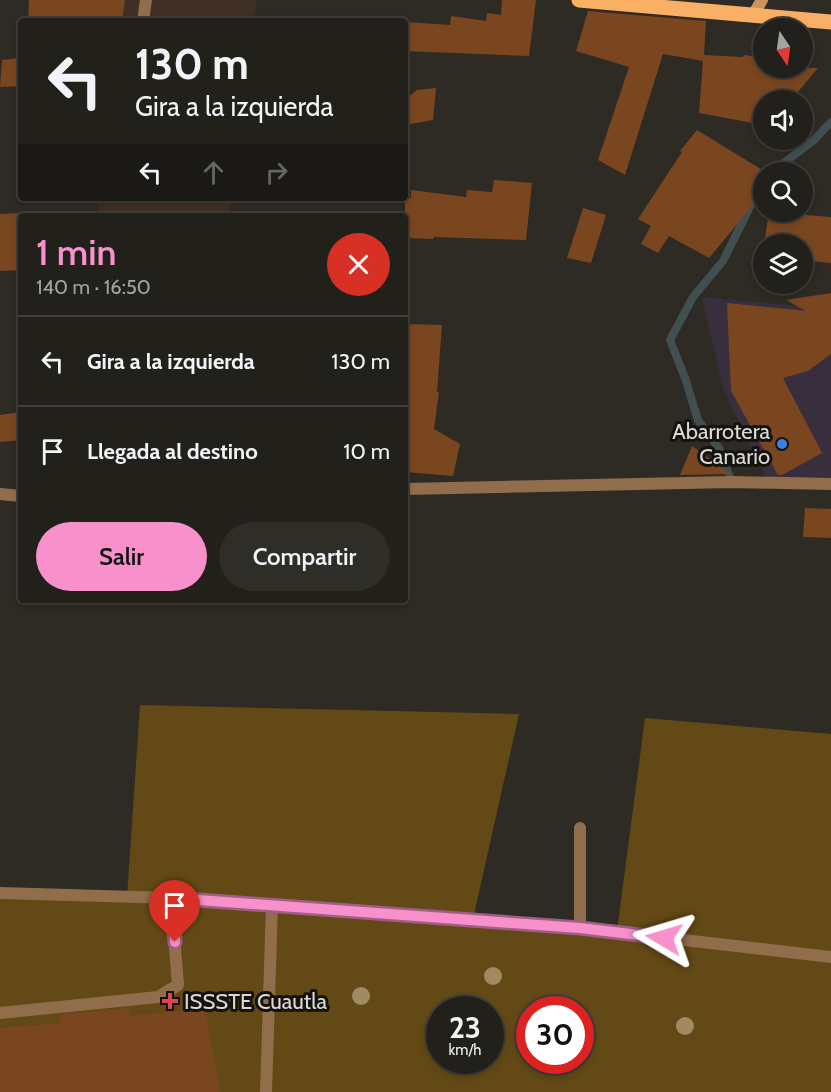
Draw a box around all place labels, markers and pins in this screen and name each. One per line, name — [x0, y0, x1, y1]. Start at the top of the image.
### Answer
place label: Abarrotera Canario — [672, 418, 770, 470]
marker: Abarrotera Canario — [775, 437, 789, 451]
pin — [149, 880, 200, 942]
place label: ISSSTE Cuautla — [184, 988, 327, 1015]
marker: ISSSTE Cuautla — [161, 992, 179, 1010]

